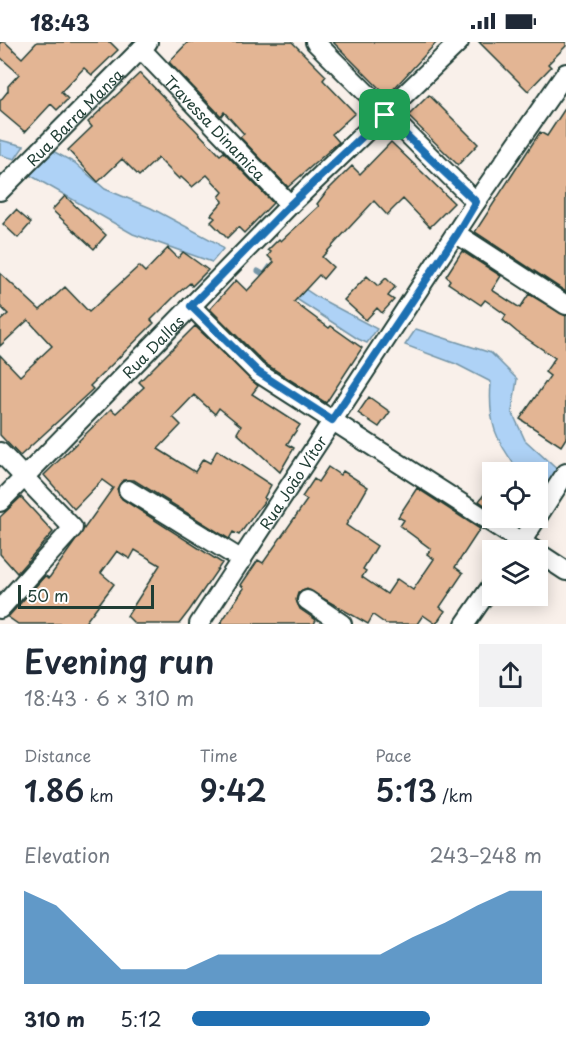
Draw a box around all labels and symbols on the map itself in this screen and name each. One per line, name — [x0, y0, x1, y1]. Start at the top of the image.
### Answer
street label: Rua Barra Mansa — [20, 62, 128, 170]
street label: Travessa Dinamica — [160, 69, 272, 185]
pin — [359, 89, 410, 140]
street label: Rua Dallas — [116, 309, 189, 383]
street label: Rua João Vítor — [253, 430, 332, 534]
scale bar — [18, 582, 154, 610]

